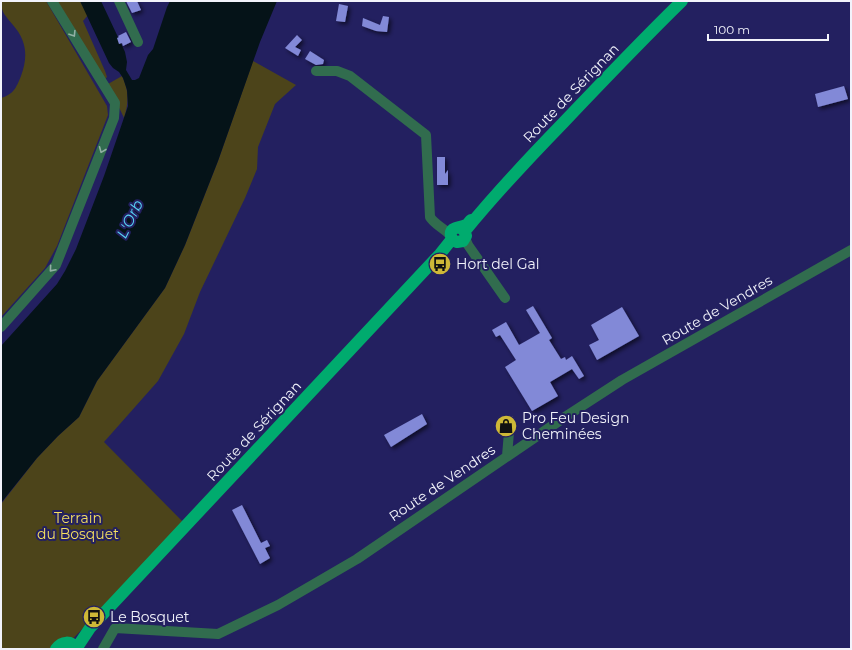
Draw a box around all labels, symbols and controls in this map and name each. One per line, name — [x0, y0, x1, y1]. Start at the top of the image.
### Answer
scale bar — [708, 16, 828, 42]
text: 100 m — [714, 22, 750, 37]
one-way arrow — [68, 30, 75, 37]
street label: Route de Sérignan — [519, 40, 623, 146]
one-way arrow — [99, 145, 107, 153]
water label: L'Orb — [112, 196, 147, 241]
bus stop icon: Hort del Gal — [427, 251, 453, 277]
place label: Hort del Gal — [456, 255, 540, 273]
one-way arrow — [50, 265, 57, 272]
street label: Route de Vendres — [659, 271, 776, 349]
street label: Route de Sérignan — [203, 377, 305, 485]
place label: Pro Feu Design Cheminées — [522, 409, 629, 443]
shop icon: Pro Feu Design Cheminées — [493, 413, 519, 439]
street label: Route de Vendres — [385, 441, 499, 525]
park label: Terrain du Bosquet — [37, 509, 119, 543]
bus stop icon: Le Bosquet — [81, 604, 107, 630]
place label: Le Bosquet — [110, 608, 190, 626]

